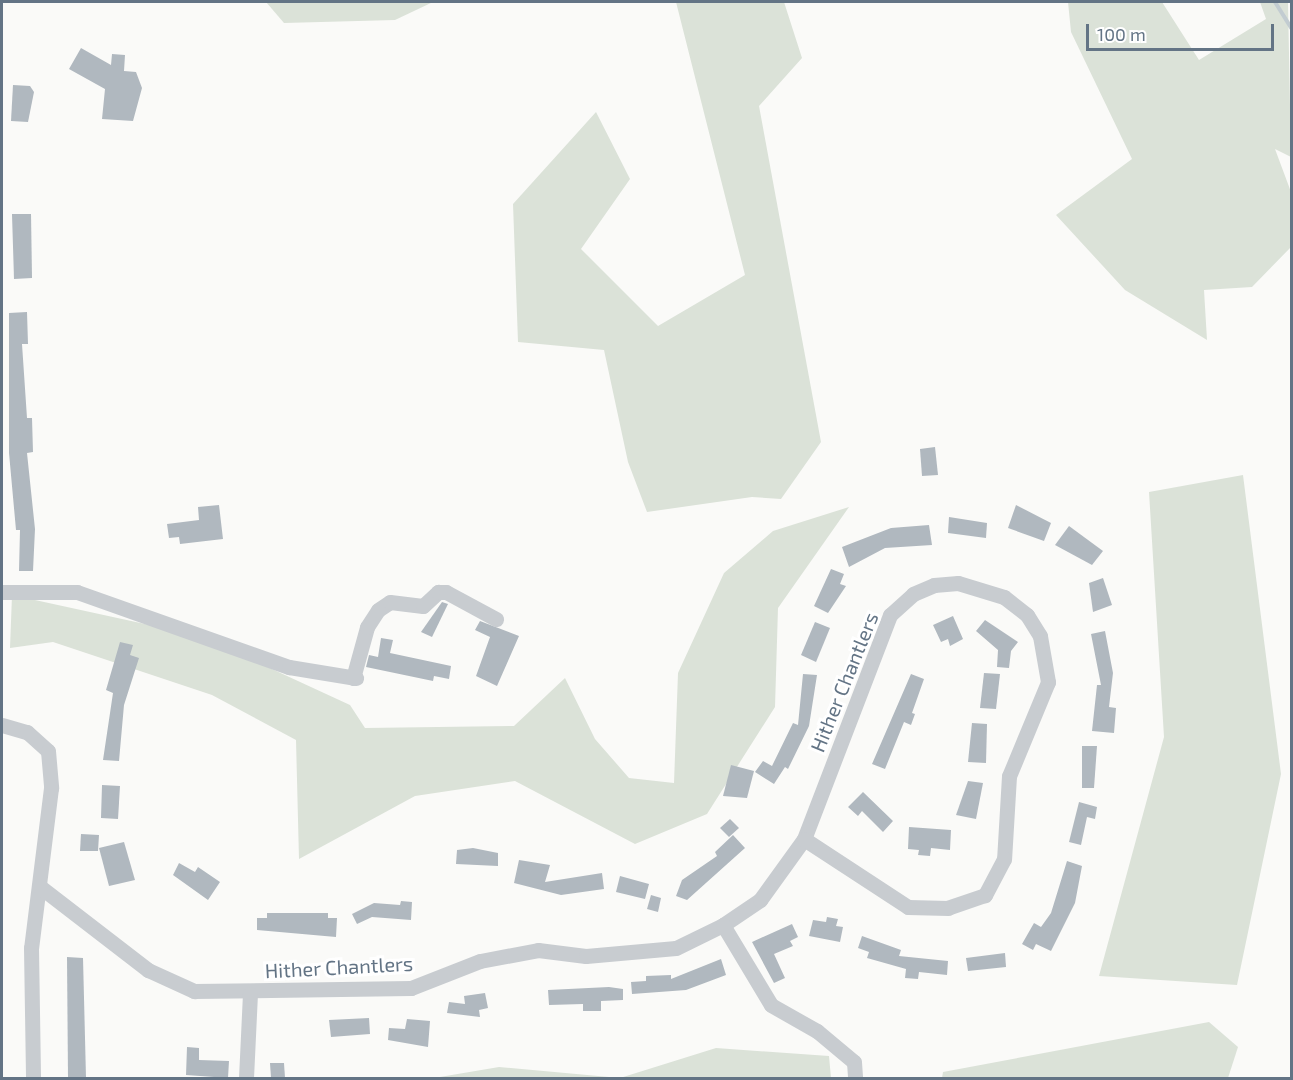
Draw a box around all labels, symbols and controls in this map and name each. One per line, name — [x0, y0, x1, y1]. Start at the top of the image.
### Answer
scale bar — [1089, 12, 1276, 50]
text: 100 m — [1097, 23, 1146, 45]
street label: Hither Chantlers — [805, 608, 883, 756]
street label: Hither Chantlers — [264, 951, 414, 983]

